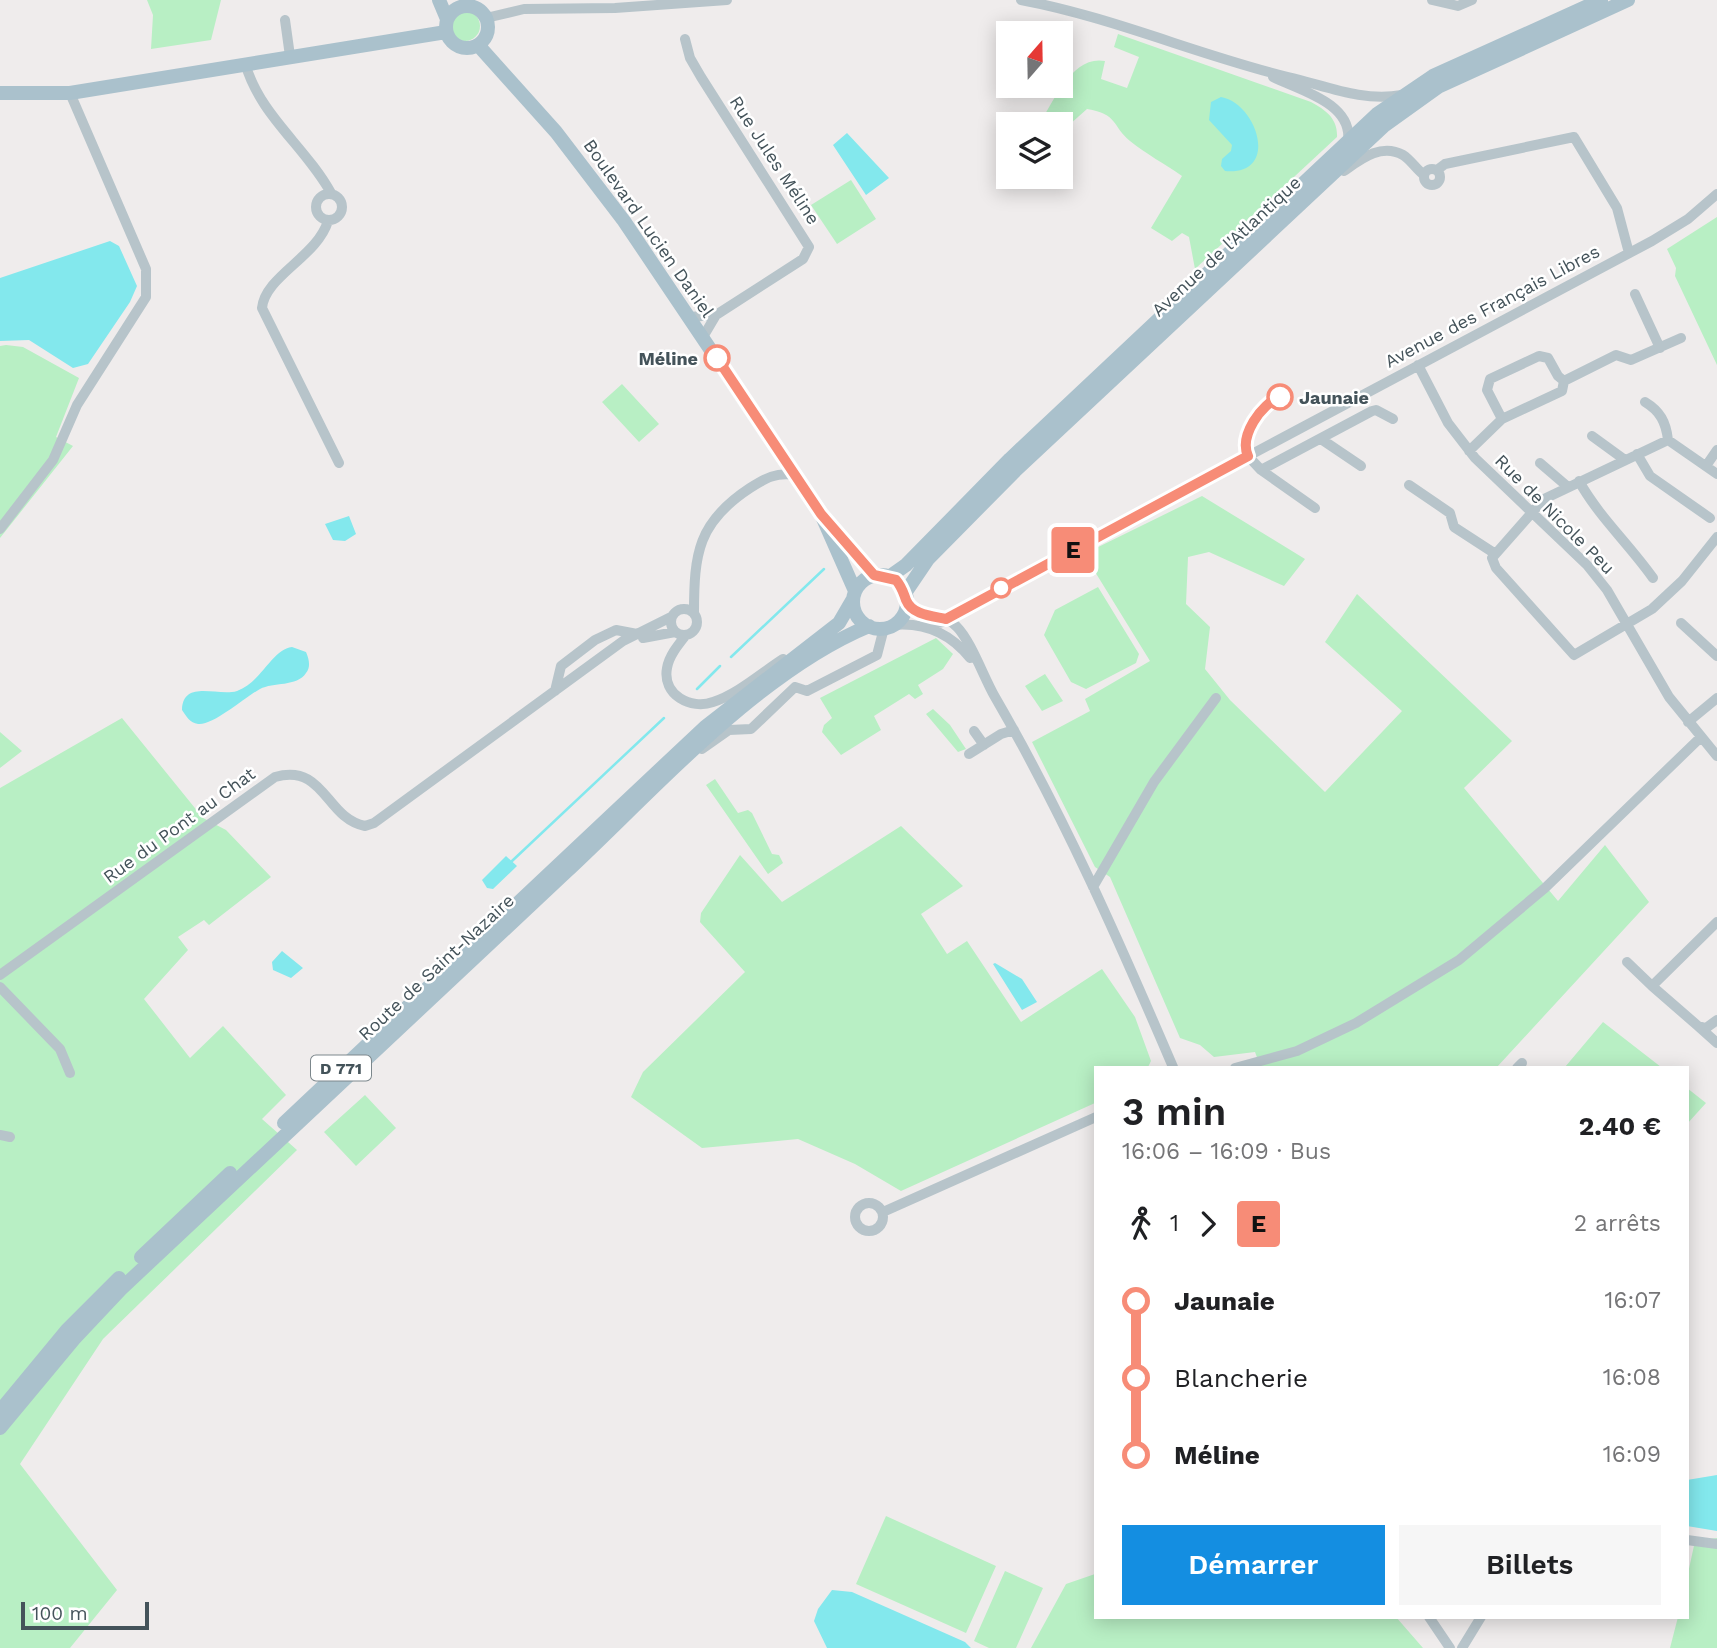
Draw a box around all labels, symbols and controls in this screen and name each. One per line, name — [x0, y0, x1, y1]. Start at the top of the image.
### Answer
north arrow — [996, 21, 1073, 98]
map controls — [996, 21, 1073, 189]
street label: Rue Jules Méline — [726, 92, 824, 228]
button: layers — [996, 112, 1073, 189]
street label: Boulevard Lucien Daniel — [580, 135, 719, 321]
street label: Avenue de l'Atlantique — [1147, 172, 1305, 320]
street label: Avenue des Français Libres — [1381, 240, 1603, 372]
marker: Méline — [704, 345, 730, 371]
place label: Méline — [639, 348, 698, 369]
marker: Jaunaie — [1267, 384, 1293, 410]
place label: Jaunaie — [1299, 387, 1369, 408]
street label: Rue de Nicole Peu — [1491, 450, 1619, 578]
line badge: E — [1050, 527, 1096, 573]
text: E — [1065, 536, 1081, 564]
unlabelled marker — [991, 578, 1011, 598]
street label: Rue du Pont au Chat — [99, 763, 259, 887]
street label: Route de Saint-Nazaire — [354, 890, 518, 1044]
road number: D 771 — [311, 1056, 371, 1080]
text: 3 min — [1122, 1090, 1226, 1134]
text: 2.40 € — [1579, 1111, 1661, 1141]
text: 16:06 – 16:09 · Bus — [1122, 1138, 1331, 1165]
icon: walk — [1122, 1205, 1160, 1243]
icon: forward — [1189, 1205, 1227, 1243]
text: 1 — [1170, 1210, 1179, 1237]
text: E — [1251, 1210, 1266, 1238]
text: 2 arrêts — [1574, 1210, 1661, 1237]
text: Jaunaie — [1174, 1286, 1275, 1316]
text: 16:07 — [1604, 1287, 1661, 1314]
text: Blancherie — [1174, 1363, 1308, 1393]
text: 16:08 — [1603, 1364, 1661, 1391]
text: Méline — [1174, 1440, 1260, 1470]
text: 16:09 — [1603, 1441, 1661, 1468]
button: Démarrer — [1122, 1525, 1385, 1605]
button: Billets — [1399, 1525, 1661, 1605]
scale bar — [21, 1599, 149, 1631]
text: 100 m — [32, 1602, 88, 1625]

